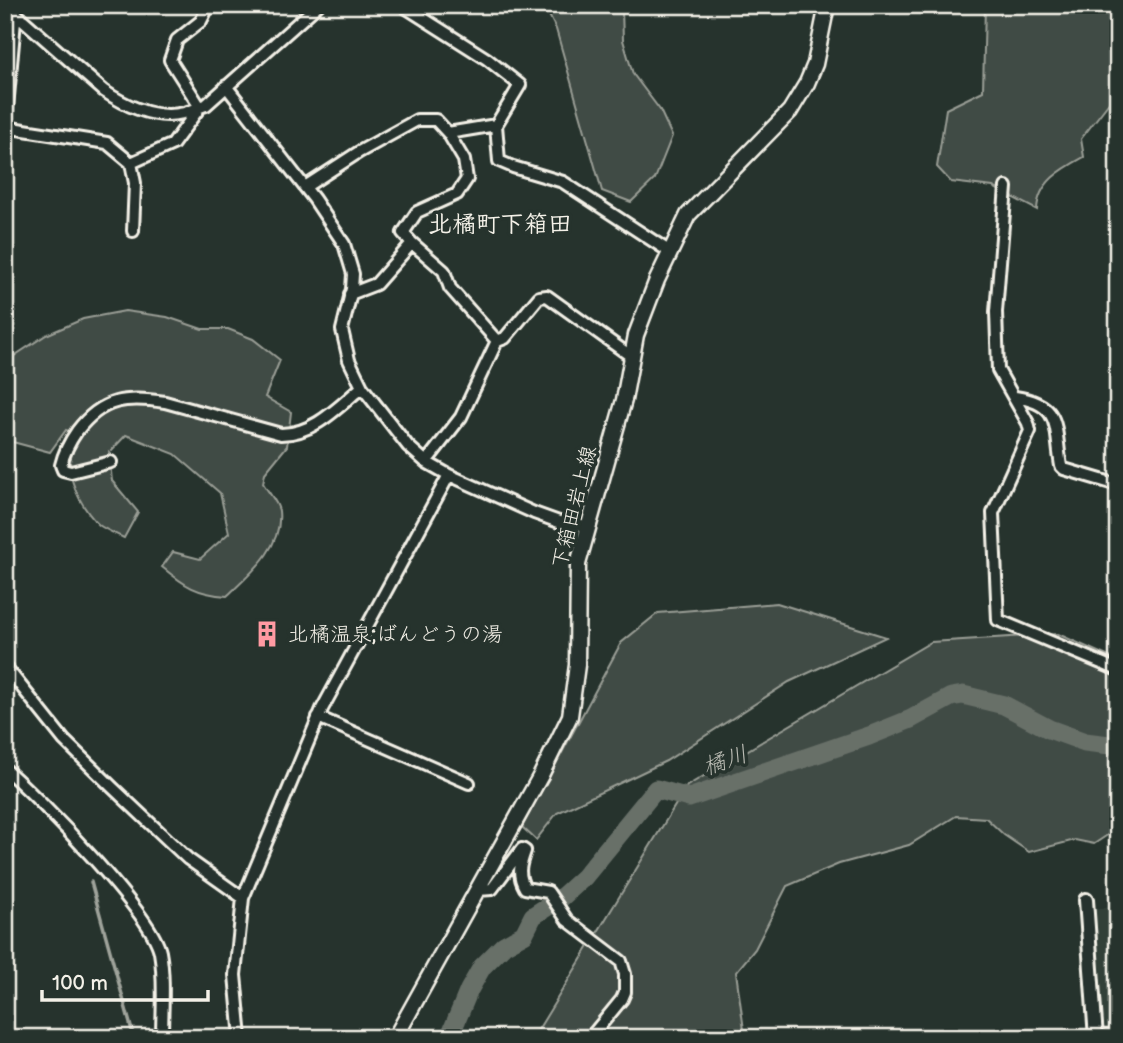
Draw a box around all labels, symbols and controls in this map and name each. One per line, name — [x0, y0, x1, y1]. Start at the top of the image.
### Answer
district label: 北橘町下箱田 — [428, 210, 572, 239]
street label: 下箱田岩上線 — [547, 443, 602, 571]
building icon: 北橘温泉;ばんどうの湯 — [252, 619, 282, 649]
place label: 北橘温泉;ばんどうの湯 — [288, 622, 503, 647]
water label: 橘川 — [699, 740, 752, 782]
scale bar — [42, 959, 208, 1003]
text: 100 m — [52, 971, 108, 996]

